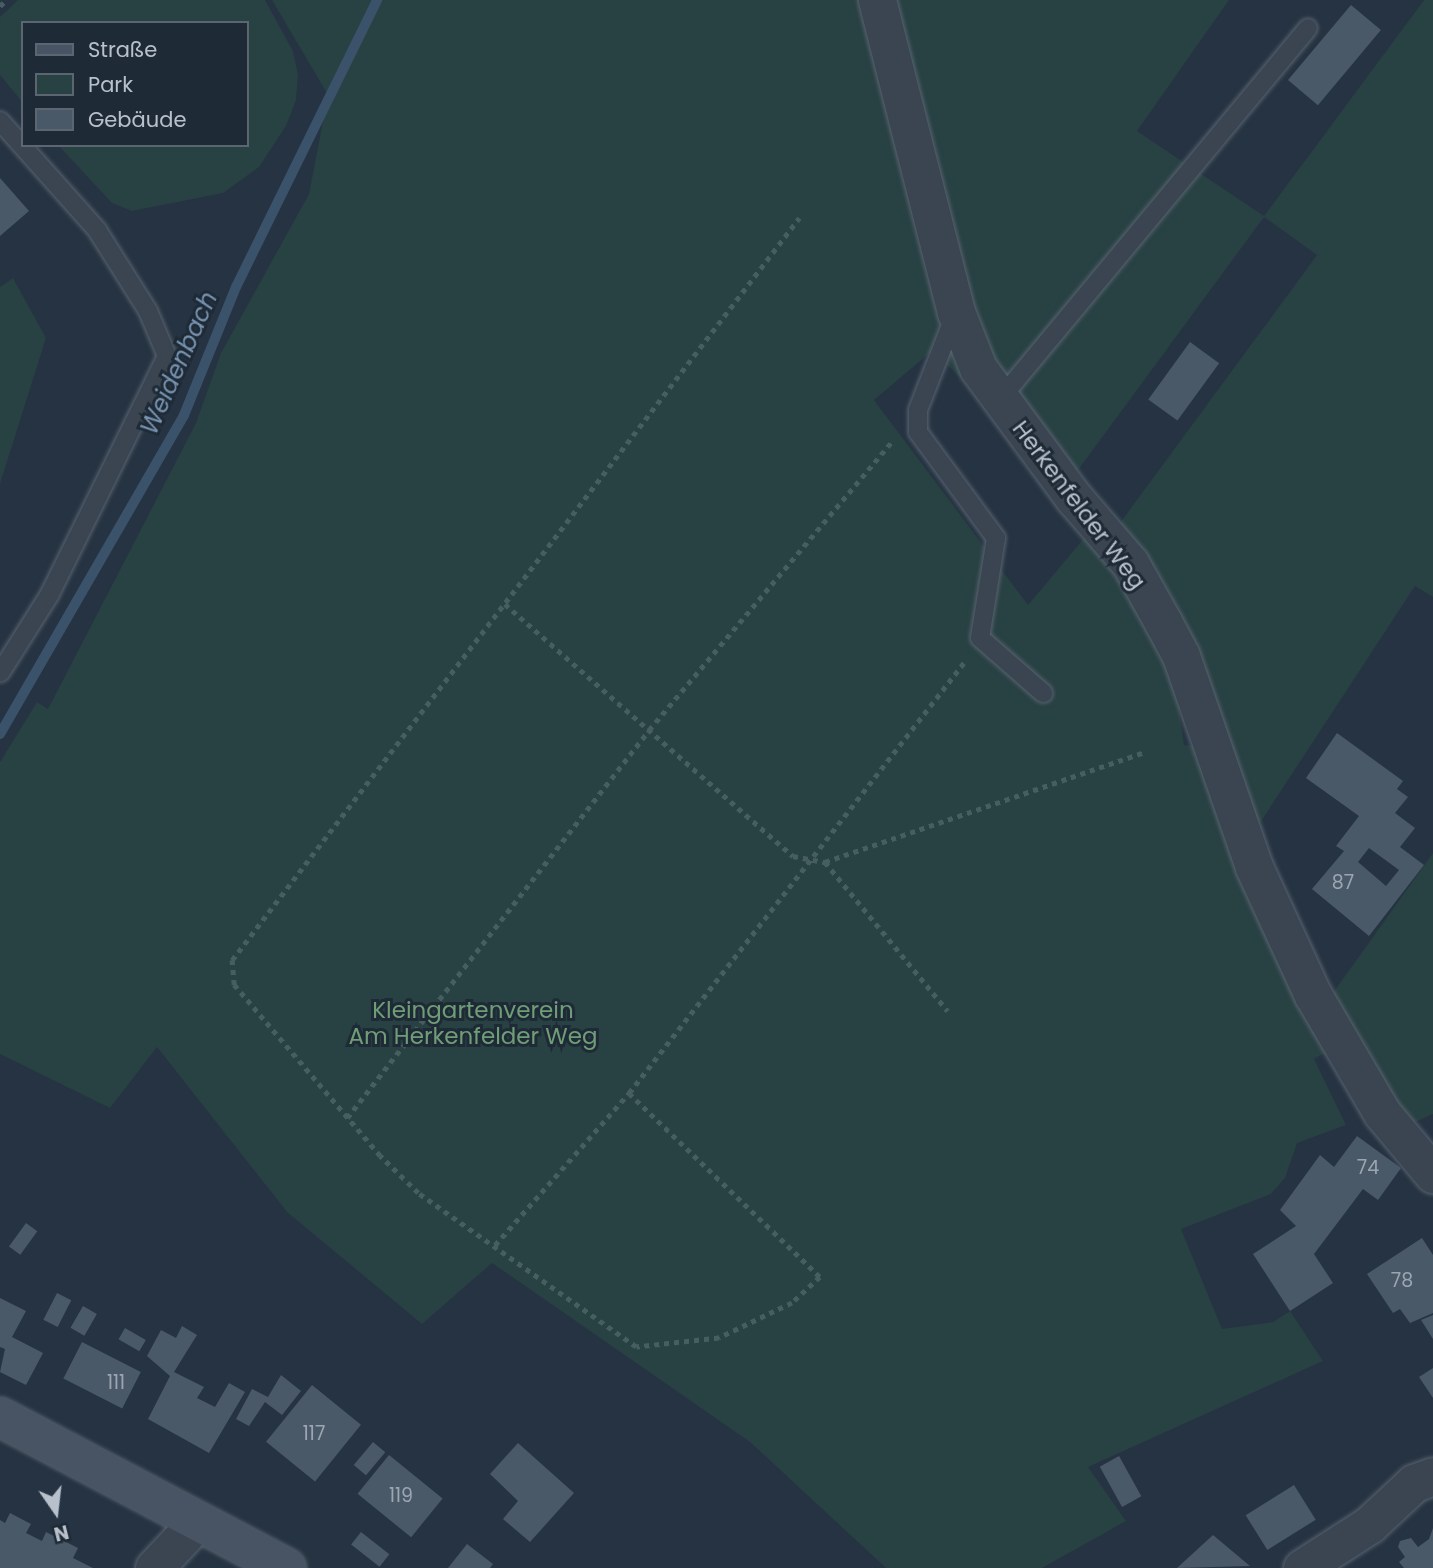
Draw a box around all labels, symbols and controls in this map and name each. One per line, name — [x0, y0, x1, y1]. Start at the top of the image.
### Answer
legend — [21, 21, 248, 147]
text: Straße — [88, 35, 157, 64]
text: Park — [88, 70, 133, 99]
text: Gebäude — [88, 105, 186, 134]
water label: Weidenbach — [135, 287, 223, 439]
street label: Herkenfelder Weg — [1007, 415, 1151, 595]
house number: 87 — [1332, 872, 1354, 894]
park label: Kleingartenverein Am Herkenfelder Weg — [348, 996, 598, 1050]
house number: 74 — [1357, 1157, 1379, 1179]
house number: 78 — [1391, 1270, 1413, 1292]
house number: 111 — [107, 1372, 125, 1394]
house number: 117 — [303, 1423, 325, 1445]
north arrow — [21, 1477, 91, 1547]
house number: 119 — [389, 1485, 413, 1507]
text: N — [51, 1518, 71, 1548]

